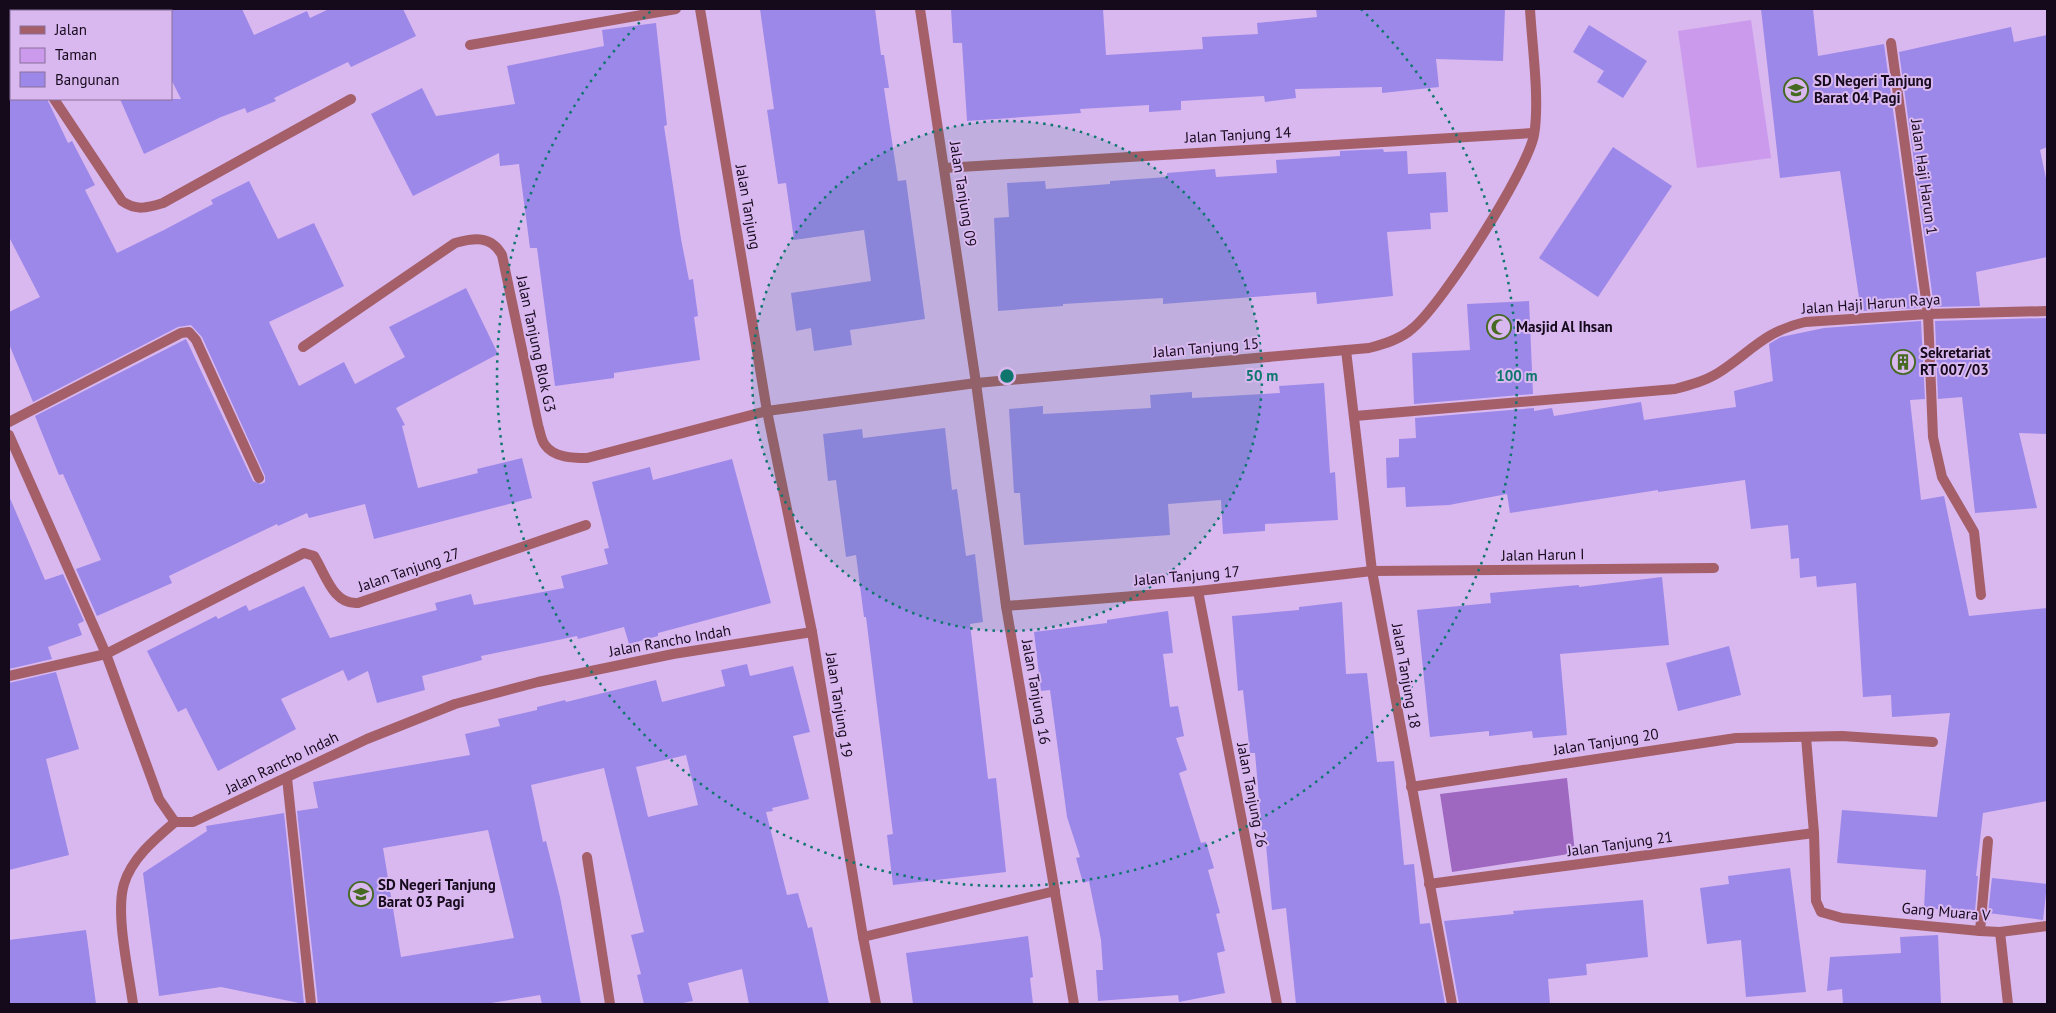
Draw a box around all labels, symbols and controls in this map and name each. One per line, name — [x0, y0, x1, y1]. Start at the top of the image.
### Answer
legend — [10, 10, 172, 100]
text: Jalan — [54, 20, 87, 39]
text: Taman — [55, 45, 97, 64]
text: Bangunan — [55, 70, 119, 89]
place label: SD Negeri Tanjung Barat 04 Pagi — [1814, 71, 1932, 107]
school or university icon: SD Negeri Tanjung Barat 04 Pagi — [1783, 77, 1809, 103]
street label: Jalan Haji Harun 1 — [1907, 117, 1942, 236]
street label: Jalan Tanjung 14 — [1183, 122, 1292, 147]
street label: Jalan Tanjung 09 — [946, 139, 981, 248]
street label: Jalan Tanjung — [731, 162, 765, 251]
street label: Jalan Tanjung Blok G3 — [512, 273, 560, 414]
street label: Jalan Haji Harun Raya — [1800, 289, 1941, 318]
mosque icon: Masjid Al Ihsan — [1486, 314, 1512, 340]
place label: Masjid Al Ihsan — [1516, 317, 1613, 336]
street label: Jalan Tanjung 15 — [1151, 333, 1260, 362]
place label: Sekretariat RT 007/03 — [1920, 343, 1991, 379]
building icon: Sekretariat RT 007/03 — [1890, 349, 1916, 375]
text: 50 m — [1246, 366, 1278, 385]
text: 100 m — [1496, 366, 1538, 385]
centre of rings — [998, 367, 1016, 385]
street label: Jalan Tanjung 27 — [354, 543, 462, 596]
street label: Jalan Harun I — [1500, 544, 1585, 565]
street label: Jalan Tanjung 17 — [1132, 561, 1241, 590]
street label: Jalan Rancho Indah — [606, 620, 732, 661]
street label: Jalan Tanjung 18 — [1388, 621, 1425, 730]
street label: Jalan Tanjung 16 — [1018, 637, 1055, 746]
street label: Jalan Tanjung 19 — [822, 650, 857, 759]
street label: Jalan Tanjung 20 — [1551, 724, 1660, 759]
street label: Jalan Rancho Indah — [221, 727, 341, 799]
street label: Jalan Tanjung 26 — [1233, 740, 1272, 849]
street label: Jalan Tanjung 21 — [1565, 827, 1674, 860]
place label: SD Negeri Tanjung Barat 03 Pagi — [378, 875, 496, 911]
school or university icon: SD Negeri Tanjung Barat 03 Pagi — [348, 881, 374, 907]
street label: Gang Muara V — [1901, 898, 1992, 925]

